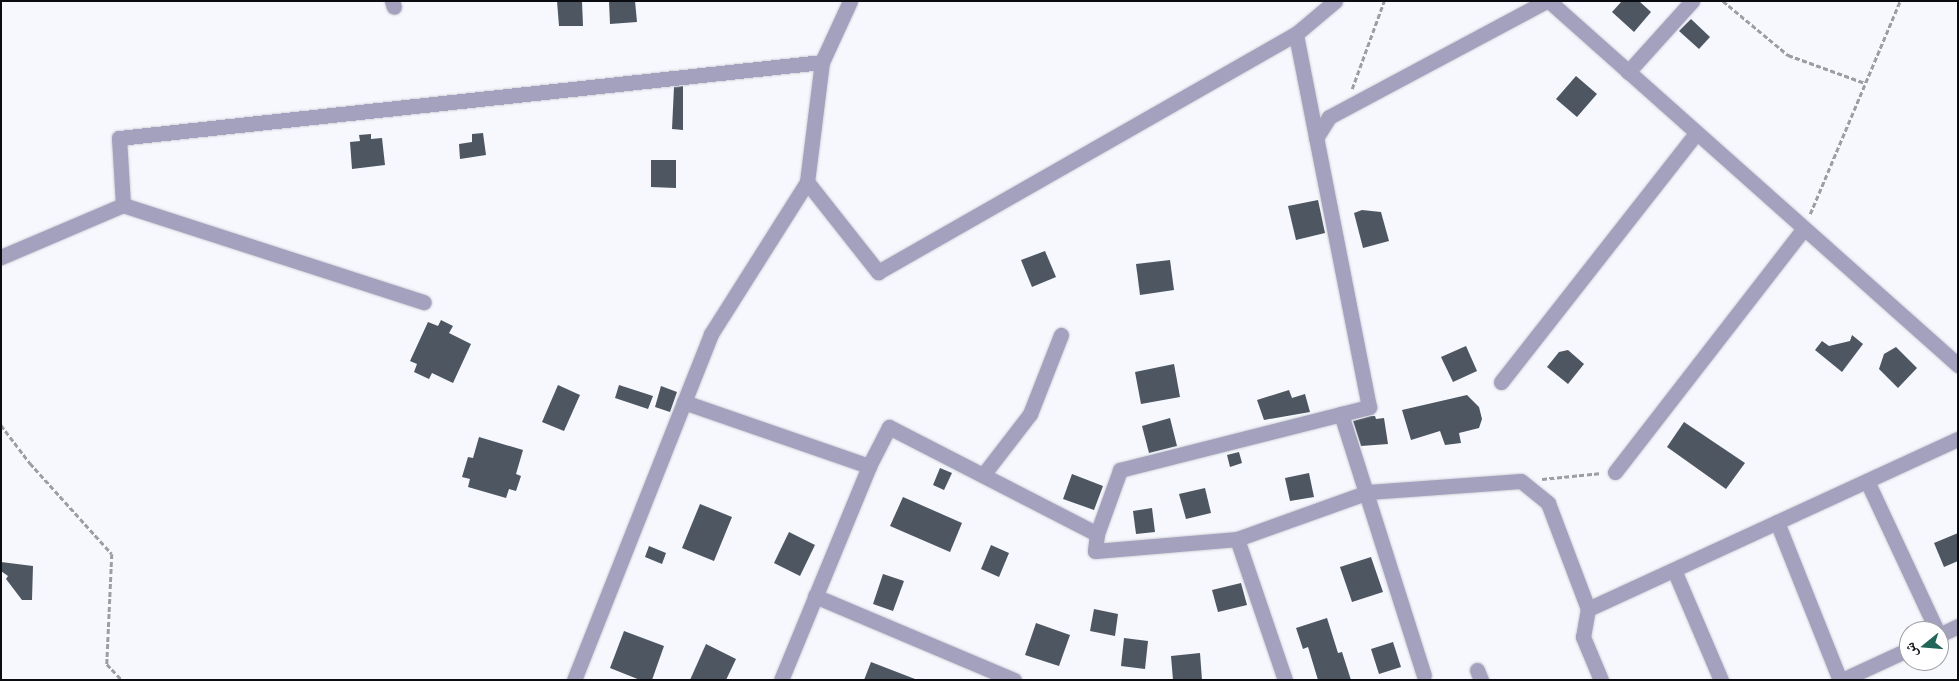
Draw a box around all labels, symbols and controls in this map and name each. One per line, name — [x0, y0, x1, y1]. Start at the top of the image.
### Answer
north arrow — [1899, 621, 1949, 671]
text: ش — [1900, 640, 1921, 660]

